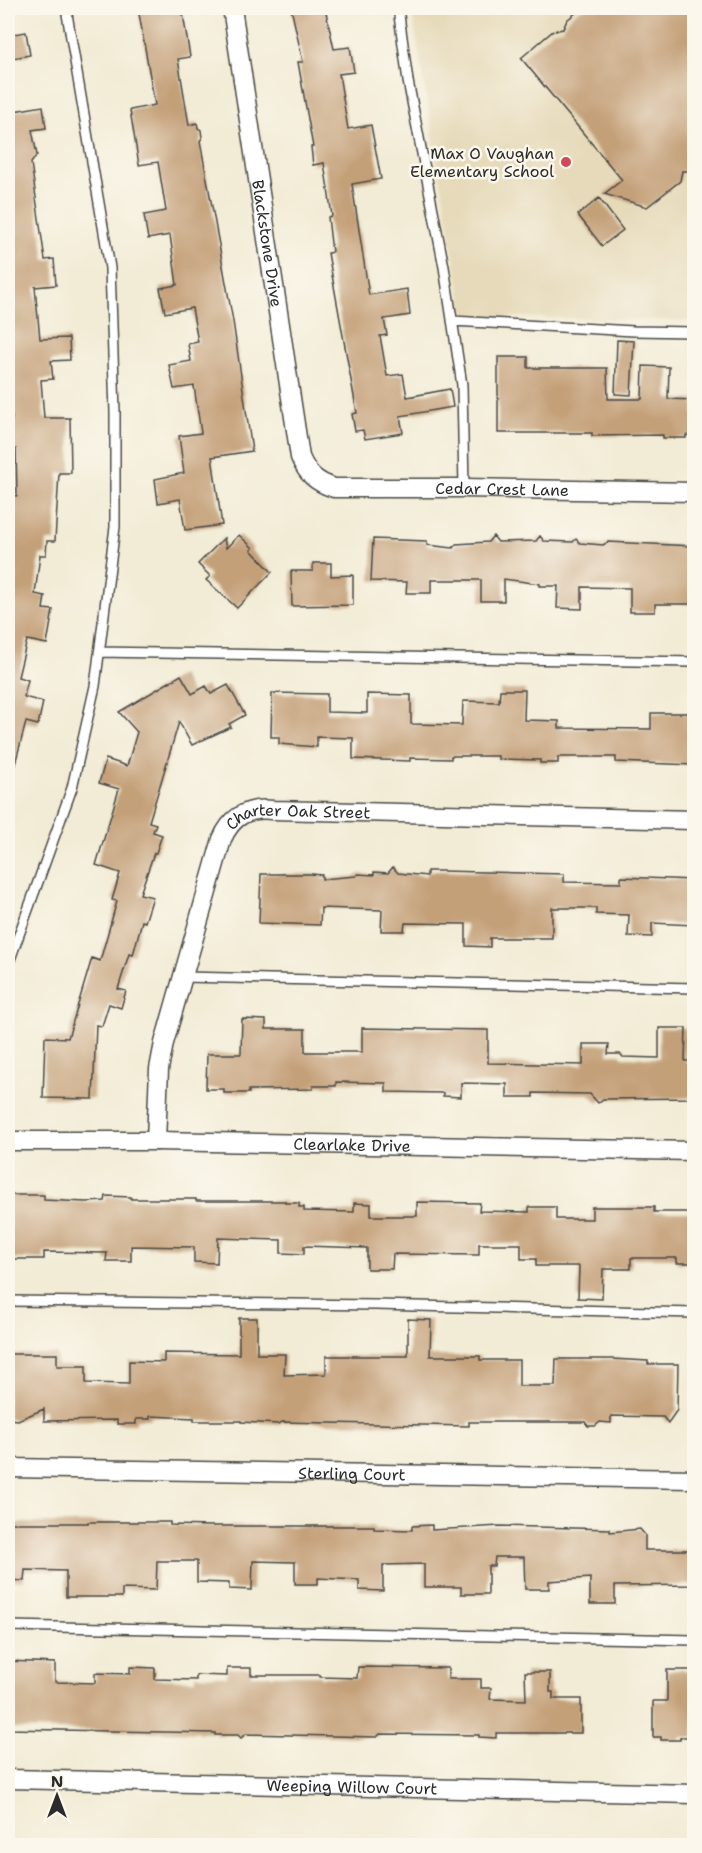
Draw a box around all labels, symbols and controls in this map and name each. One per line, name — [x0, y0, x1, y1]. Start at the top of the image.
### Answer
place label: Max O Vaughan Elementary School — [410, 143, 554, 182]
marker: Max O Vaughan Elementary School — [559, 155, 573, 169]
street label: Blackstone Drive — [247, 178, 287, 309]
street label: Cedar Crest Lane — [435, 478, 569, 501]
street label: Charter Oak Street — [221, 799, 371, 834]
street label: Clearlake Drive — [293, 1134, 411, 1157]
street label: Sterling Court — [298, 1463, 406, 1485]
north arrow — [27, 1766, 87, 1826]
text: N — [51, 1771, 63, 1792]
street label: Weeping Willow Court — [266, 1775, 438, 1799]

